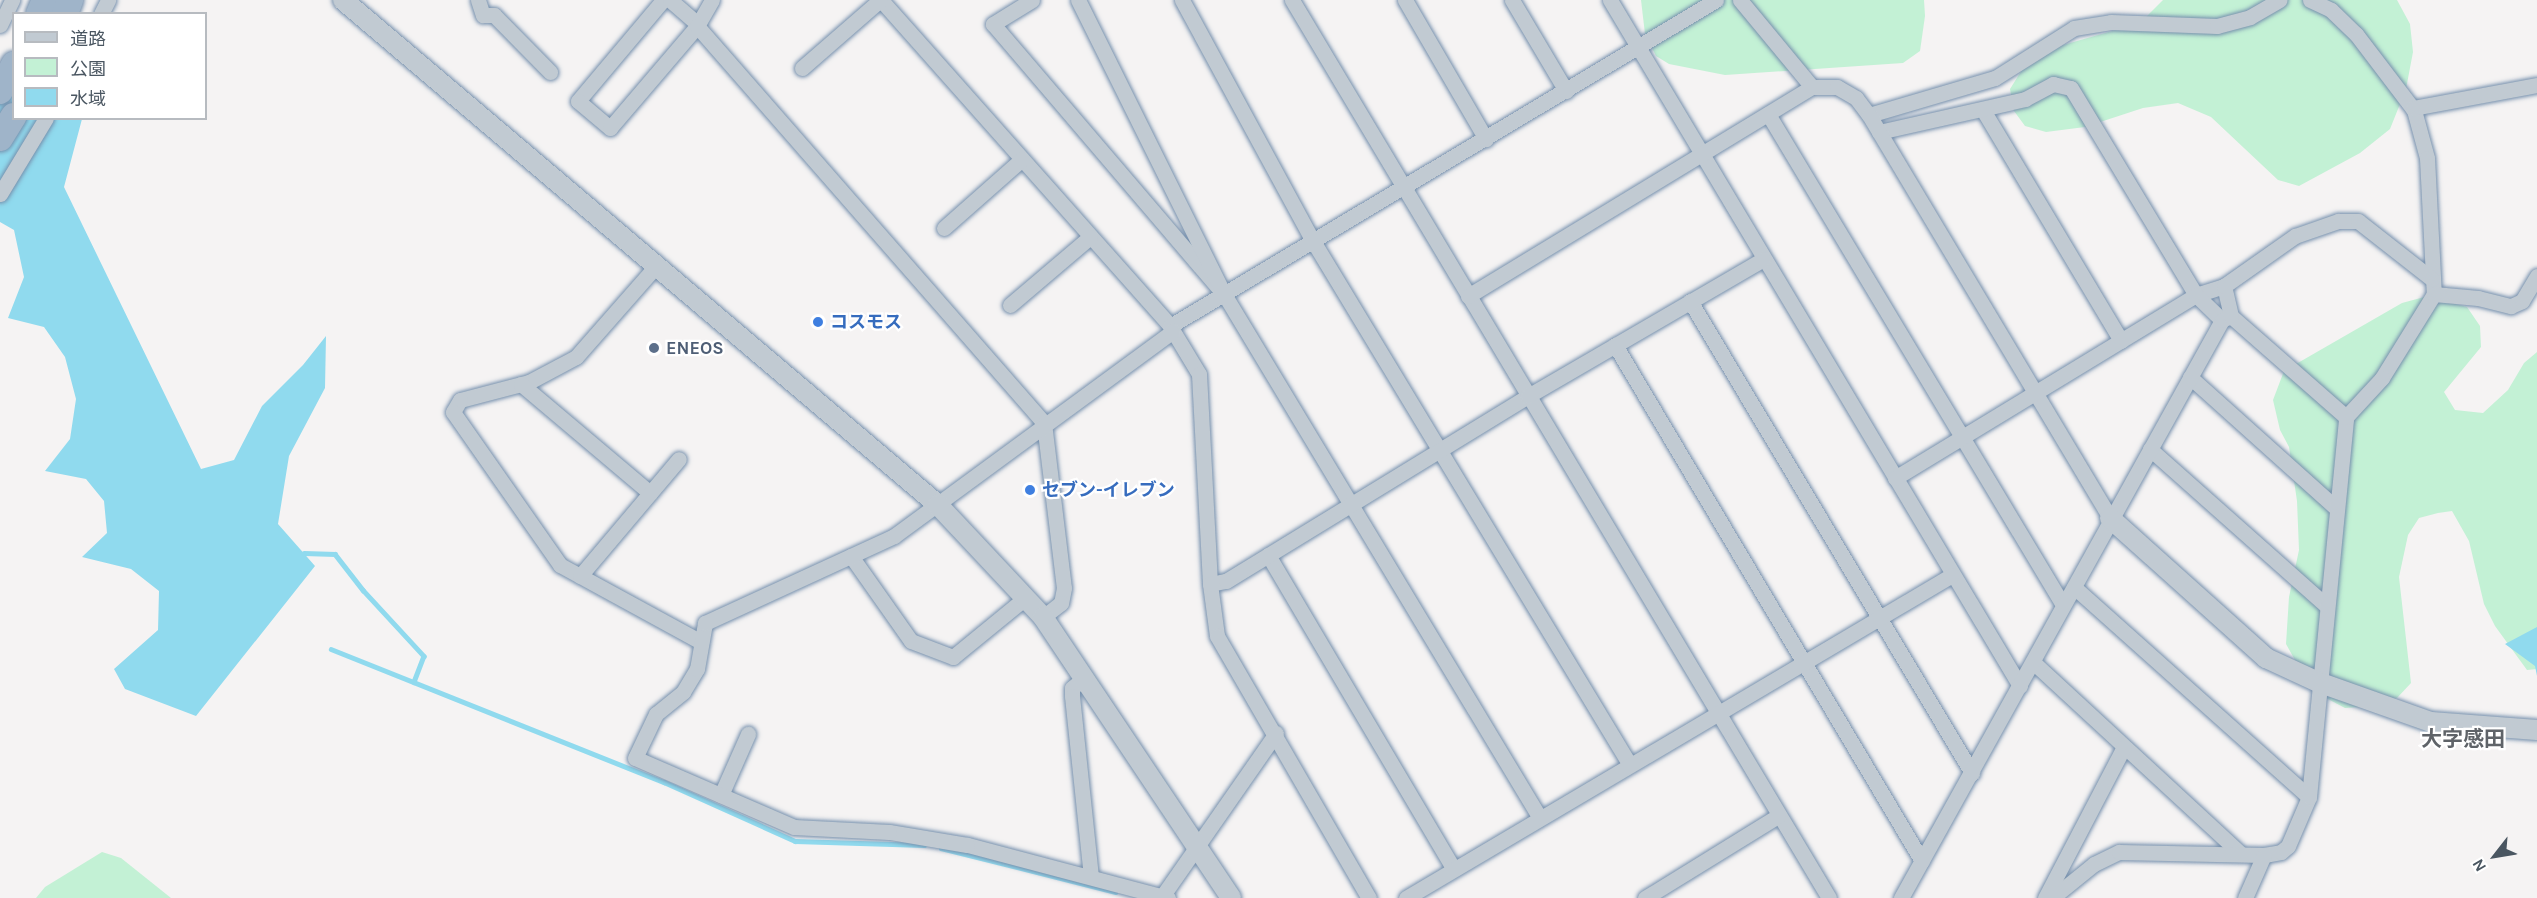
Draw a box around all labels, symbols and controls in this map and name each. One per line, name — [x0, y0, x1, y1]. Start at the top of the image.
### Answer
legend — [12, 12, 207, 120]
text: 道路 — [70, 28, 106, 50]
text: 公園 — [70, 58, 106, 80]
text: 水域 — [70, 88, 106, 110]
place label: コスモス — [830, 311, 902, 333]
marker: コスモス — [811, 315, 825, 329]
place label: ENEOS — [666, 337, 724, 359]
marker: ENEOS — [647, 341, 661, 355]
place label: セブン-イレブン — [1042, 479, 1175, 501]
marker: セブン-イレブン — [1023, 483, 1037, 497]
district label: 大字感田 — [2421, 726, 2505, 752]
north arrow — [2465, 826, 2525, 886]
text: N — [2468, 856, 2490, 875]

